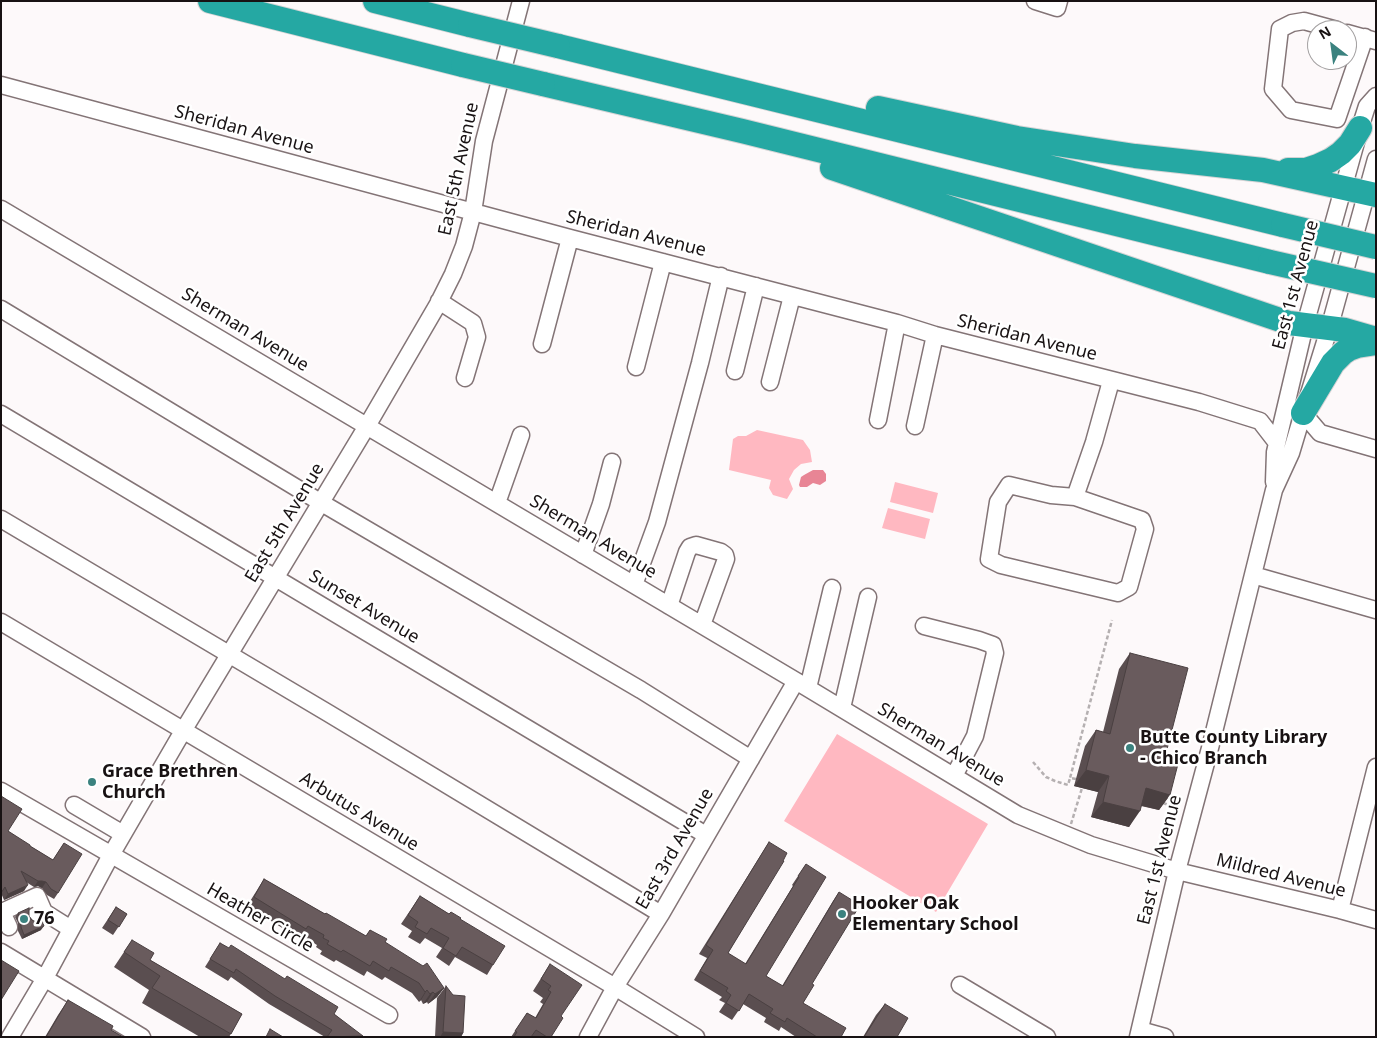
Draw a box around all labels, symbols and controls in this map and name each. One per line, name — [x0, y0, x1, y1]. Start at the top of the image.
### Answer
north arrow — [1307, 20, 1357, 70]
text: N — [1315, 21, 1334, 44]
street label: East 5th Avenue — [434, 100, 484, 238]
street label: Sheridan Avenue — [172, 101, 316, 159]
street label: Sheridan Avenue — [564, 206, 708, 262]
street label: East 1st Avenue — [1268, 218, 1324, 352]
street label: Sherman Avenue — [177, 284, 313, 376]
street label: Sheridan Avenue — [955, 310, 1099, 366]
street label: East 5th Avenue — [241, 459, 329, 587]
street label: Sherman Avenue — [525, 491, 661, 583]
street label: Sunset Avenue — [305, 565, 423, 649]
street label: Sherman Avenue — [873, 699, 1009, 791]
place label: Butte County Library - Chico Branch — [1140, 727, 1327, 770]
marker: Butte County Library - Chico Branch — [1124, 742, 1136, 754]
place label: Grace Brethren Church — [102, 761, 238, 804]
street label: Arbutus Avenue — [295, 768, 423, 856]
marker: Grace Brethren Church — [86, 776, 98, 788]
street label: East 3rd Avenue — [632, 785, 718, 913]
street label: East 1st Avenue — [1133, 793, 1187, 927]
street label: Mildred Avenue — [1214, 849, 1348, 903]
street label: Heather Circle — [203, 879, 317, 957]
place label: Hooker Oak Elementary School — [852, 893, 1019, 936]
place label: 76 — [34, 908, 55, 930]
marker: Hooker Oak Elementary School — [836, 908, 848, 920]
marker: 76 — [18, 913, 30, 925]

